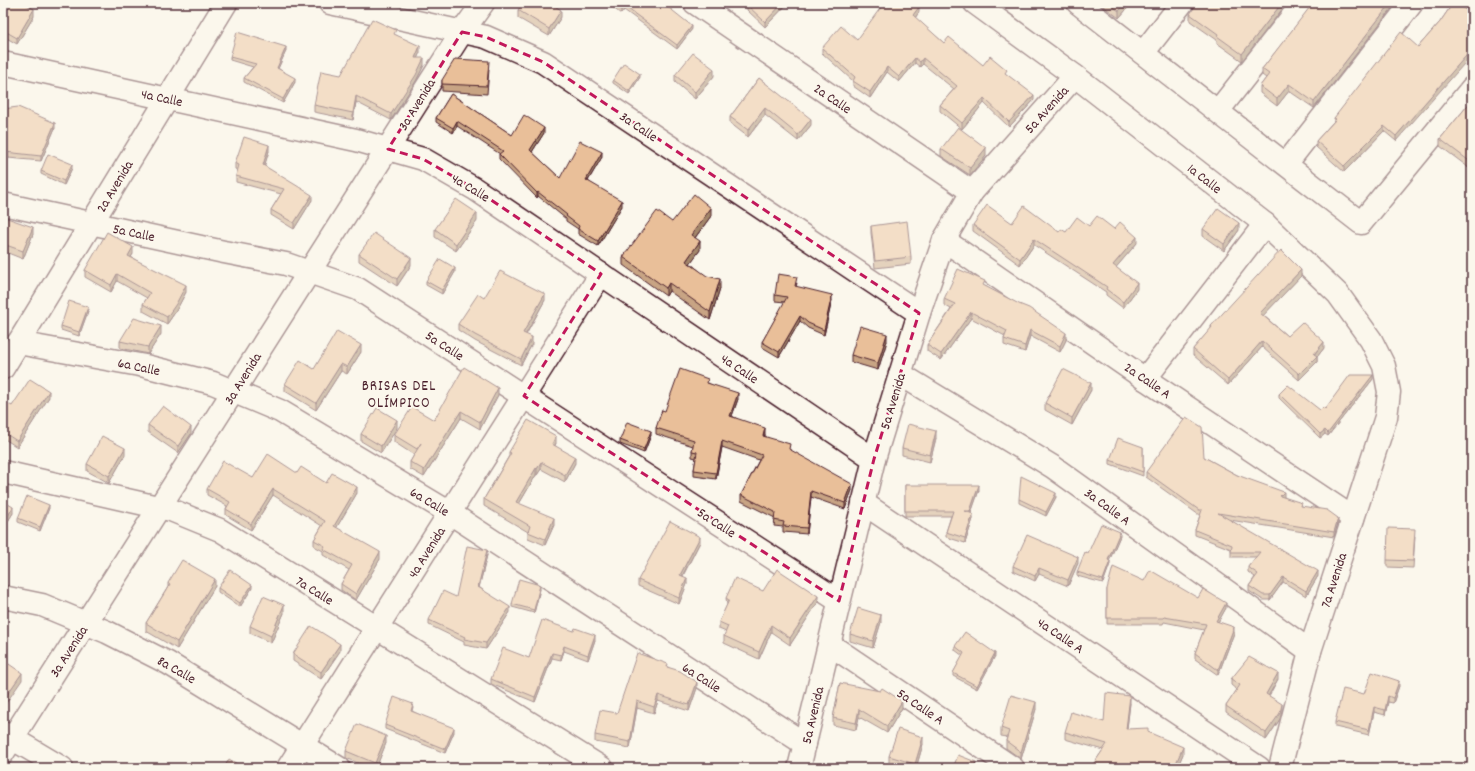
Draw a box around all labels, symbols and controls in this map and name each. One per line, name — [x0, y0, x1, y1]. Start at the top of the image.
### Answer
street label: 3a Avenida — [394, 75, 442, 135]
street label: 2a Calle — [809, 80, 855, 120]
street label: 5a Avenida — [1021, 82, 1075, 139]
street label: 4a Calle — [139, 85, 184, 113]
street label: 3a Calle — [615, 108, 661, 148]
street label: 2a Avenida — [92, 157, 139, 217]
street label: 1a Calle — [1182, 160, 1225, 200]
street label: 4a Calle — [447, 169, 493, 208]
street label: 5a Calle — [111, 220, 156, 248]
street label: 5a Calle — [421, 327, 467, 367]
street label: 3a Avenida — [220, 349, 268, 409]
street label: 4a Calle — [716, 350, 762, 390]
street label: 6a Calle — [115, 354, 162, 382]
street label: 2a Calle A — [1119, 359, 1175, 405]
street label: 5a Avenida — [876, 370, 912, 432]
district label: BRISAS DEL OLÍMPICO — [362, 376, 436, 415]
street label: 6a Calle — [405, 483, 453, 522]
street label: 3a Calle A — [1079, 484, 1134, 532]
street label: 5a Calle — [693, 504, 739, 544]
street label: 4a Avenida — [404, 523, 452, 583]
street label: 7a Avenida — [1317, 550, 1353, 611]
street label: 7a Calle — [291, 572, 337, 611]
street label: 4a Calle A — [1032, 614, 1088, 660]
street label: 3a Avenida — [46, 622, 94, 682]
street label: 8a Calle — [153, 652, 199, 690]
street label: 6a Calle — [677, 659, 724, 699]
street label: 5a Avenida — [798, 684, 830, 746]
street label: 5a Calle A — [892, 684, 948, 731]

